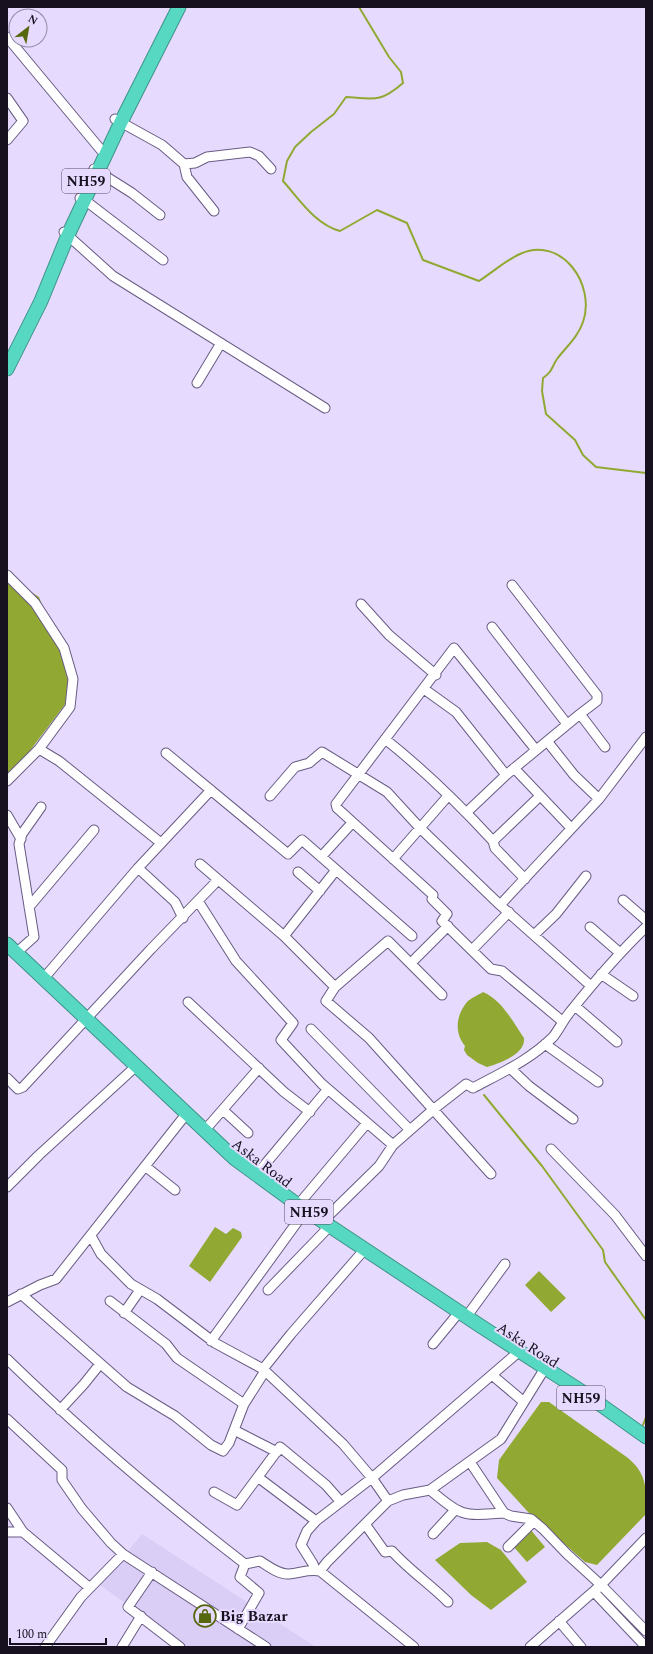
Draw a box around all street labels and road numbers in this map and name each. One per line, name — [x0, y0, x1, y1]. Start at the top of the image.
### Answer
road number: NH59 — [62, 169, 110, 193]
street label: Aska Road — [227, 1133, 297, 1194]
road number: NH59 — [285, 1200, 333, 1224]
street label: Aska Road — [492, 1317, 564, 1374]
road number: NH59 — [557, 1386, 605, 1410]

